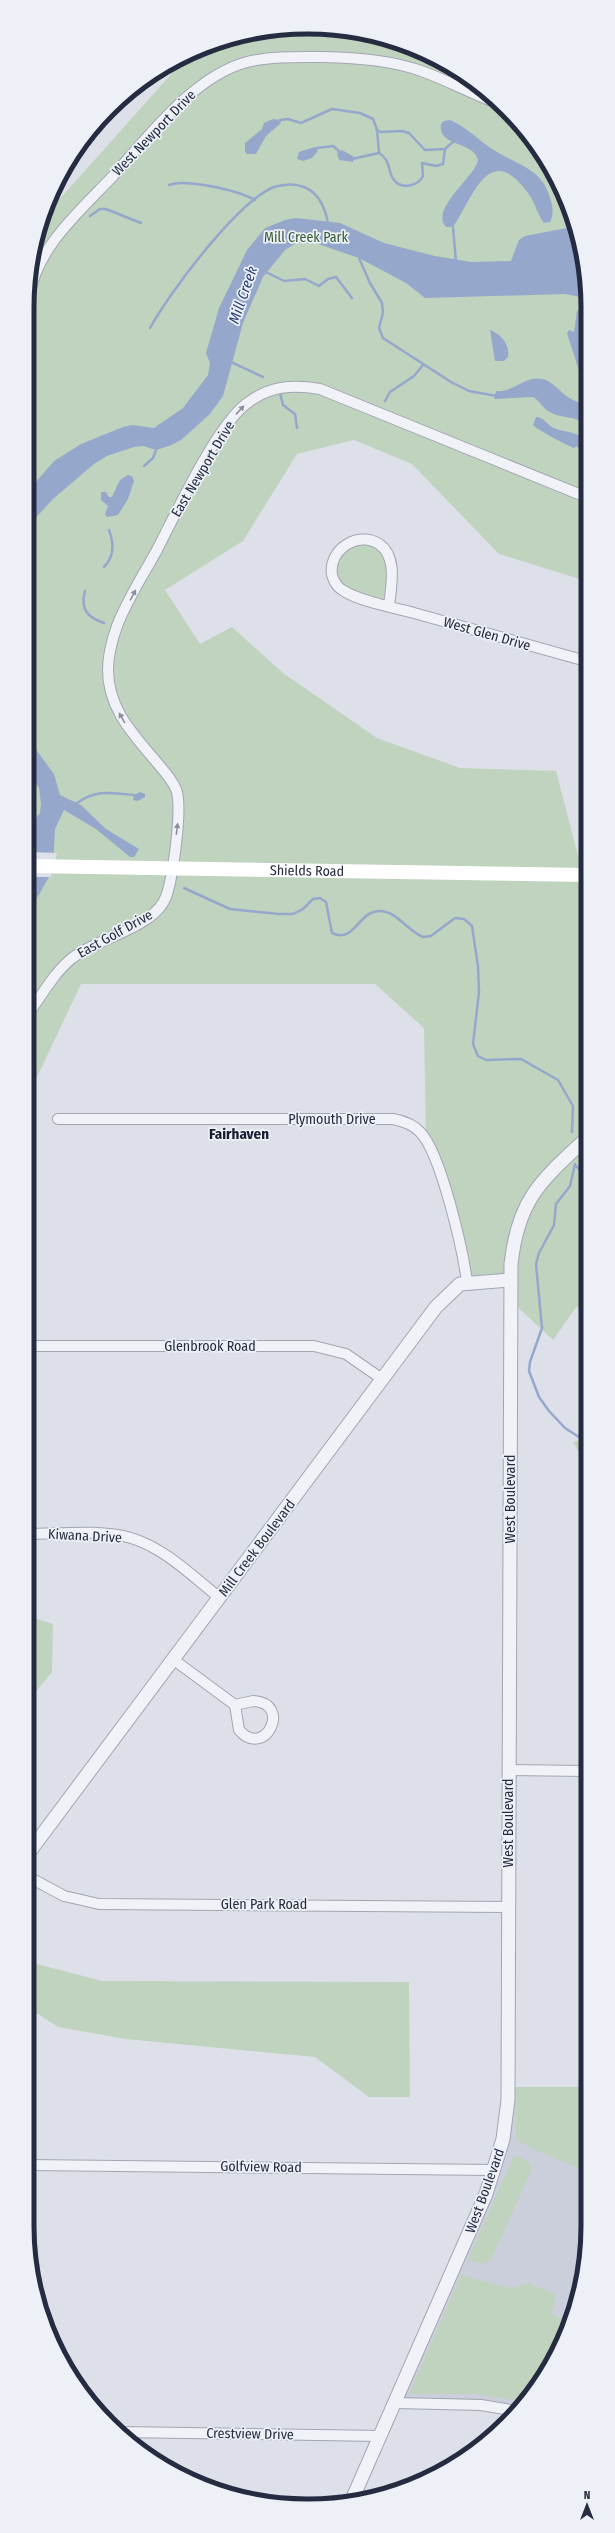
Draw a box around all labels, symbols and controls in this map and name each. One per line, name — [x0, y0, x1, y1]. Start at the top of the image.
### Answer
street label: West Newport Drive — [109, 86, 199, 180]
park label: Mill Creek Park — [264, 229, 349, 246]
water label: Mill Creek — [225, 263, 261, 326]
one-way arrow — [235, 405, 245, 415]
street label: East Newport Drive — [168, 418, 238, 520]
one-way arrow — [129, 589, 136, 601]
street label: West Glen Drive — [441, 613, 533, 655]
one-way arrow — [118, 712, 125, 724]
one-way arrow — [174, 823, 180, 835]
street label: Shields Road — [270, 861, 344, 880]
street label: East Golf Drive — [74, 906, 156, 962]
street label: Plymouth Drive — [288, 1111, 376, 1128]
district label: Fairhaven — [209, 1125, 269, 1143]
street label: Glenbrook Road — [164, 1338, 256, 1355]
street label: West Boulevard — [502, 1455, 519, 1543]
street label: Mill Creek Boulevard — [215, 1496, 299, 1600]
street label: Kiwana Drive — [48, 1526, 122, 1546]
street label: West Boulevard — [500, 1779, 517, 1867]
street label: Glen Park Road — [221, 1896, 307, 1913]
street label: West Boulevard — [462, 2146, 508, 2236]
street label: Golfview Road — [220, 2158, 302, 2176]
street label: Crestview Drive — [206, 2425, 294, 2443]
north arrow — [567, 2485, 607, 2525]
text: N — [584, 2489, 590, 2502]

